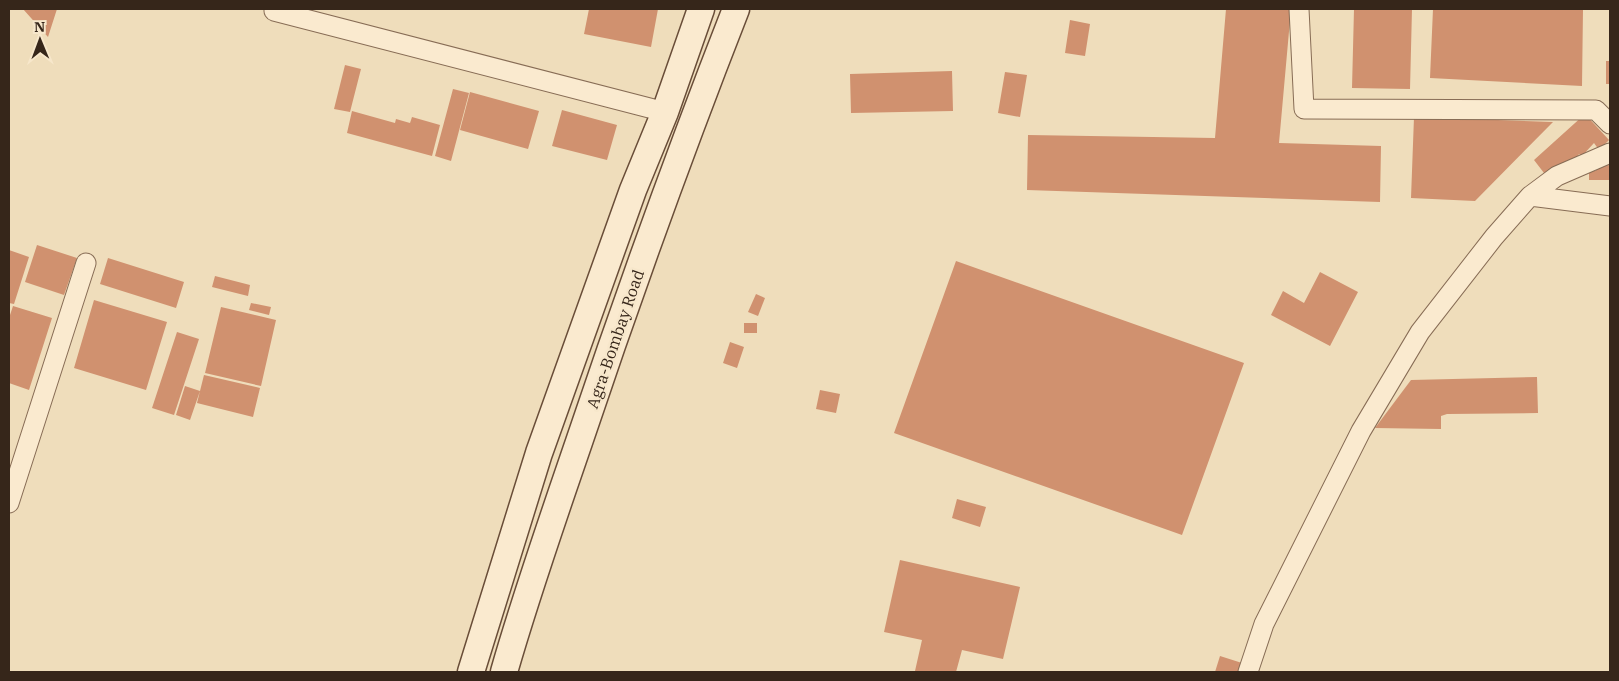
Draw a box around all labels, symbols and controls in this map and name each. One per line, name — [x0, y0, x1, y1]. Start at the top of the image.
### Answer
north arrow — [15, 15, 65, 65]
text: N — [34, 18, 45, 36]
street label: Agra-Bombay Road — [582, 267, 648, 411]

